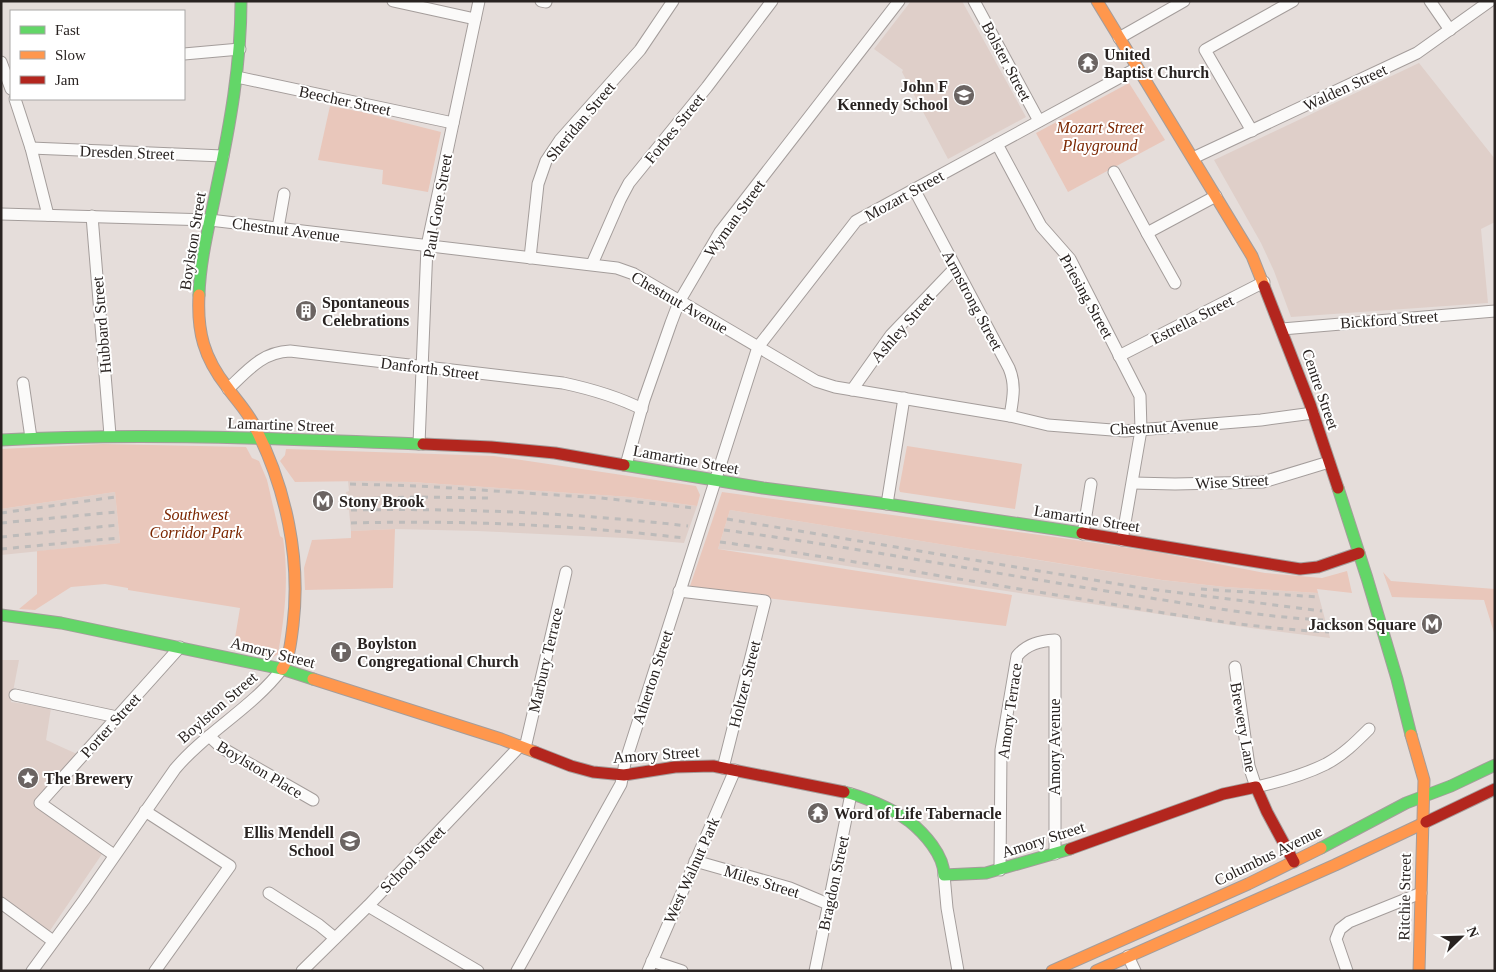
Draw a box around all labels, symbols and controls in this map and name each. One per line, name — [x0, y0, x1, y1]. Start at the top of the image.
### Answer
legend — [10, 10, 185, 100]
street label: Bolster Street — [979, 19, 1035, 104]
text: Fast — [55, 22, 81, 38]
place label: United Baptist Church — [1104, 46, 1209, 82]
text: Slow — [55, 47, 86, 63]
temple icon: United Baptist Church — [1076, 51, 1100, 75]
street label: Walden Street — [1301, 61, 1390, 114]
text: Jam — [55, 72, 79, 88]
street label: Sheridan Street — [542, 78, 619, 164]
place label: John F Kennedy School — [837, 78, 949, 114]
street label: Beecher Street — [297, 82, 393, 119]
school or university icon: John F Kennedy School — [952, 83, 976, 107]
street label: Forbes Street — [641, 90, 708, 167]
park label: Mozart Street Playground — [1056, 119, 1144, 155]
street label: Dresden Street — [79, 142, 175, 163]
street label: Paul Gore Street — [420, 152, 455, 260]
street label: Mozart Street — [862, 167, 947, 224]
street label: Wyman Street — [701, 176, 769, 261]
street label: Boylston Street — [176, 190, 210, 292]
street label: Chestnut Avenue — [231, 214, 341, 245]
street label: Armstrong Street — [938, 247, 1006, 354]
street label: Priesing Street — [1056, 251, 1117, 342]
street label: Chestnut Avenue — [628, 268, 731, 337]
street label: Hubbard Street — [89, 275, 114, 374]
street label: Ashley Street — [868, 289, 938, 366]
street label: Estrella Street — [1148, 291, 1237, 347]
place label: Spontaneous Celebrations — [322, 294, 409, 329]
building icon: Spontaneous Celebrations — [294, 299, 318, 323]
street label: Bickford Street — [1339, 308, 1439, 331]
street label: Centre Street — [1299, 347, 1342, 432]
street label: Danforth Street — [380, 354, 481, 383]
street label: Lamartine Street — [227, 414, 335, 435]
street label: Chestnut Avenue — [1109, 415, 1219, 438]
street label: Lamartine Street — [632, 442, 741, 477]
street label: Wise Street — [1195, 471, 1270, 492]
metro station icon: Stony Brook — [311, 489, 335, 513]
place label: Stony Brook — [339, 493, 425, 511]
street label: Lamartine Street — [1033, 502, 1142, 535]
park label: Southwest Corridor Park — [150, 506, 243, 541]
street label: Marbury Terrace — [525, 606, 567, 715]
metro station icon: Jackson Square — [1420, 612, 1444, 636]
place label: Jackson Square — [1308, 616, 1416, 634]
street label: Atherton Street — [629, 627, 676, 726]
street label: Amory Street — [229, 634, 318, 672]
place label: Boylston Congregational Church — [357, 635, 519, 671]
street label: Holtzer Street — [725, 638, 764, 729]
church icon: Boylston Congregational Church — [329, 640, 353, 664]
street label: Amory Terrace — [994, 662, 1026, 760]
street label: Boylston Street — [174, 668, 261, 747]
street label: Brewery Lane — [1226, 681, 1260, 774]
street label: Porter Street — [77, 689, 144, 761]
street label: Amory Avenue — [1046, 698, 1064, 796]
street label: Boylston Place — [214, 737, 305, 802]
street label: Amory Street — [612, 743, 700, 767]
place icon: The Brewery — [16, 766, 40, 790]
place label: The Brewery — [44, 770, 133, 788]
temple icon: Word of Life Tabernacle — [806, 801, 830, 825]
place label: Word of Life Tabernacle — [834, 805, 1002, 822]
street label: West Walnut Park — [660, 814, 722, 926]
street label: Amory Street — [999, 818, 1088, 862]
street label: School Street — [376, 822, 449, 896]
street label: Columbus Avenue — [1212, 822, 1325, 889]
place label: Ellis Mendell School — [244, 824, 335, 859]
school or university icon: Ellis Mendell School — [338, 829, 362, 853]
street label: Bragdon Street — [815, 834, 853, 932]
street label: Ritchie Street — [1395, 853, 1414, 941]
street label: Miles Street — [722, 862, 802, 901]
north arrow — [1436, 912, 1486, 962]
text: N — [1464, 925, 1481, 940]

